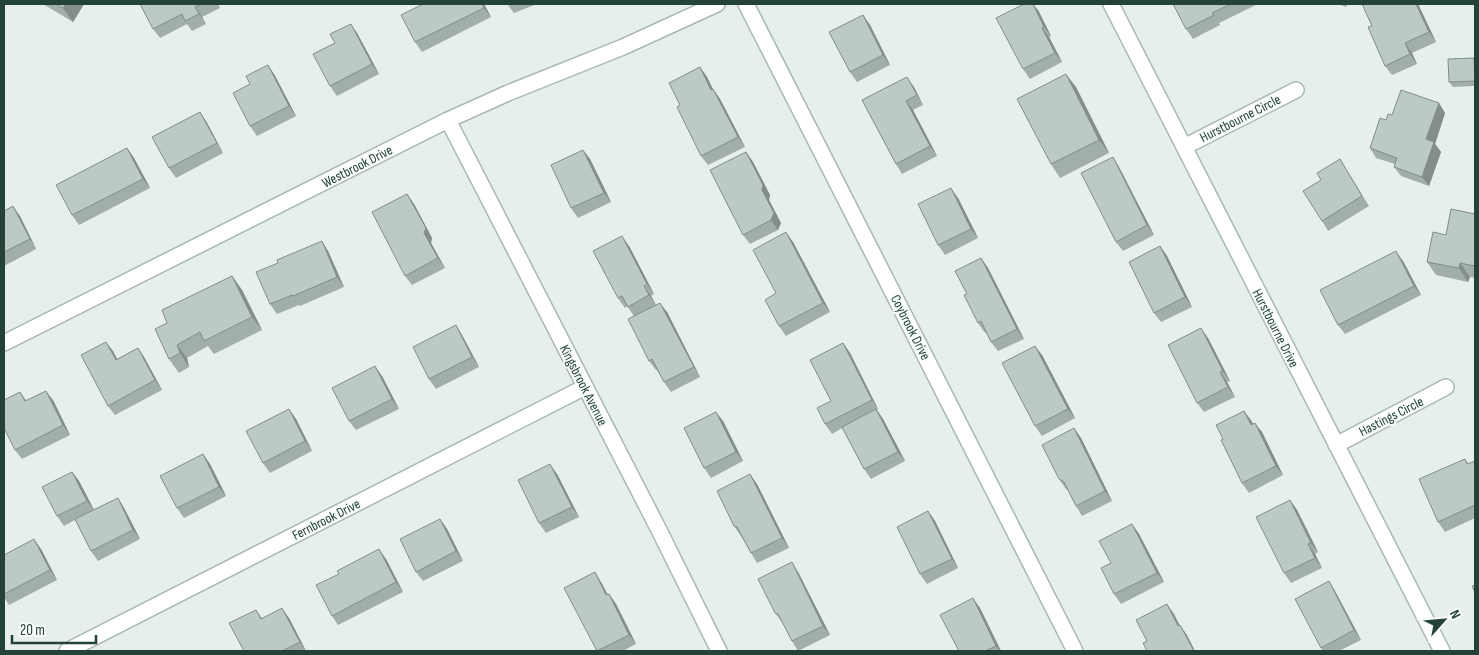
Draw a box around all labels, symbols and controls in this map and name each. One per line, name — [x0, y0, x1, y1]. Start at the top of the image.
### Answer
street label: Hurstbourne Circle — [1197, 91, 1283, 146]
street label: Westbrook Drive — [319, 141, 395, 192]
street label: Hurstbourne Drive — [1248, 286, 1303, 370]
street label: Coybrook Drive — [887, 292, 934, 363]
street label: Kingsbrook Avenue — [556, 342, 611, 429]
street label: Hastings Circle — [1356, 393, 1426, 440]
street label: Fernbrook Drive — [289, 495, 363, 544]
north arrow — [1419, 595, 1469, 645]
text: N — [1446, 607, 1464, 622]
scale bar — [12, 612, 96, 644]
text: 20 m — [20, 621, 45, 640]

